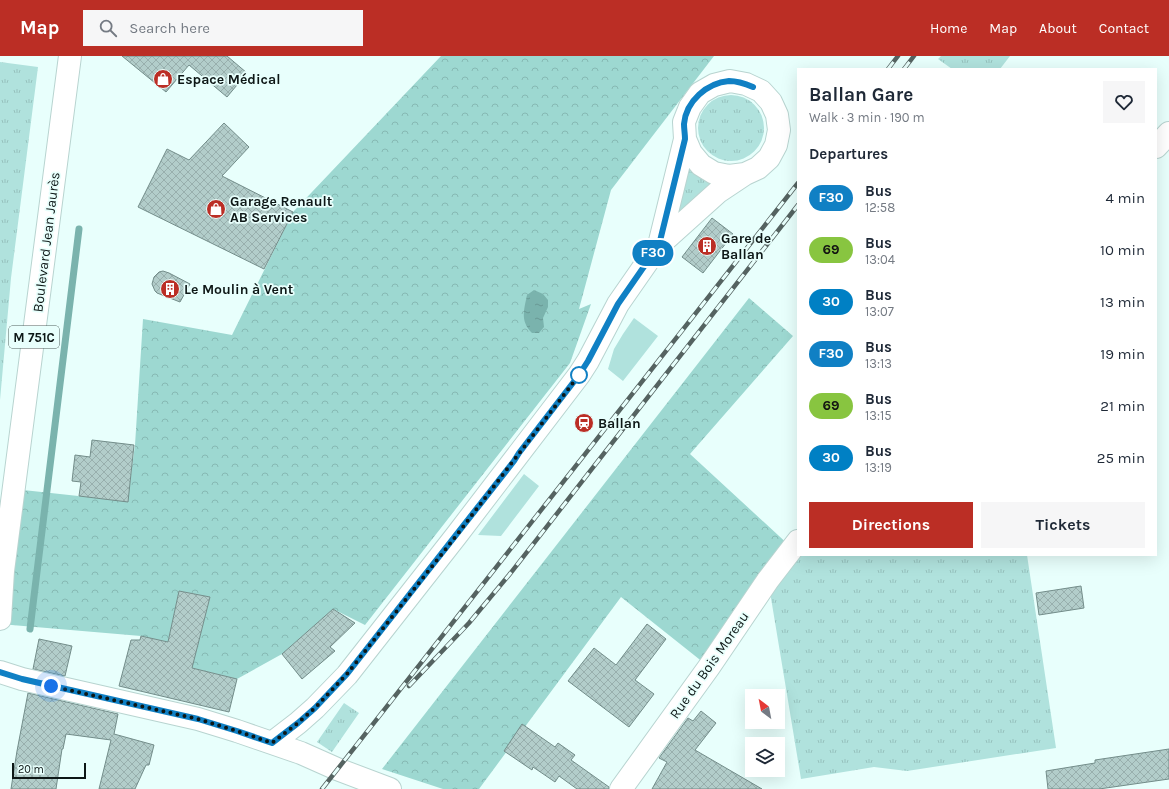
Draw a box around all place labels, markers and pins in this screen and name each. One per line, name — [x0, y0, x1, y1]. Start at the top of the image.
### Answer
shop icon: Espace Médical — [152, 68, 174, 90]
place label: Espace Médical — [177, 71, 280, 88]
place label: Garage Renault AB Services — [230, 193, 333, 226]
shop icon: Garage Renault AB Services — [205, 198, 227, 220]
place label: Gare de Ballan — [721, 230, 771, 263]
building icon: Gare de Ballan — [696, 235, 718, 257]
building icon: Le Moulin à Vent — [159, 278, 181, 300]
place label: Le Moulin à Vent — [184, 281, 294, 298]
unlabelled marker — [570, 366, 588, 384]
station icon: Ballan — [573, 412, 595, 434]
place label: Ballan — [598, 415, 641, 432]

